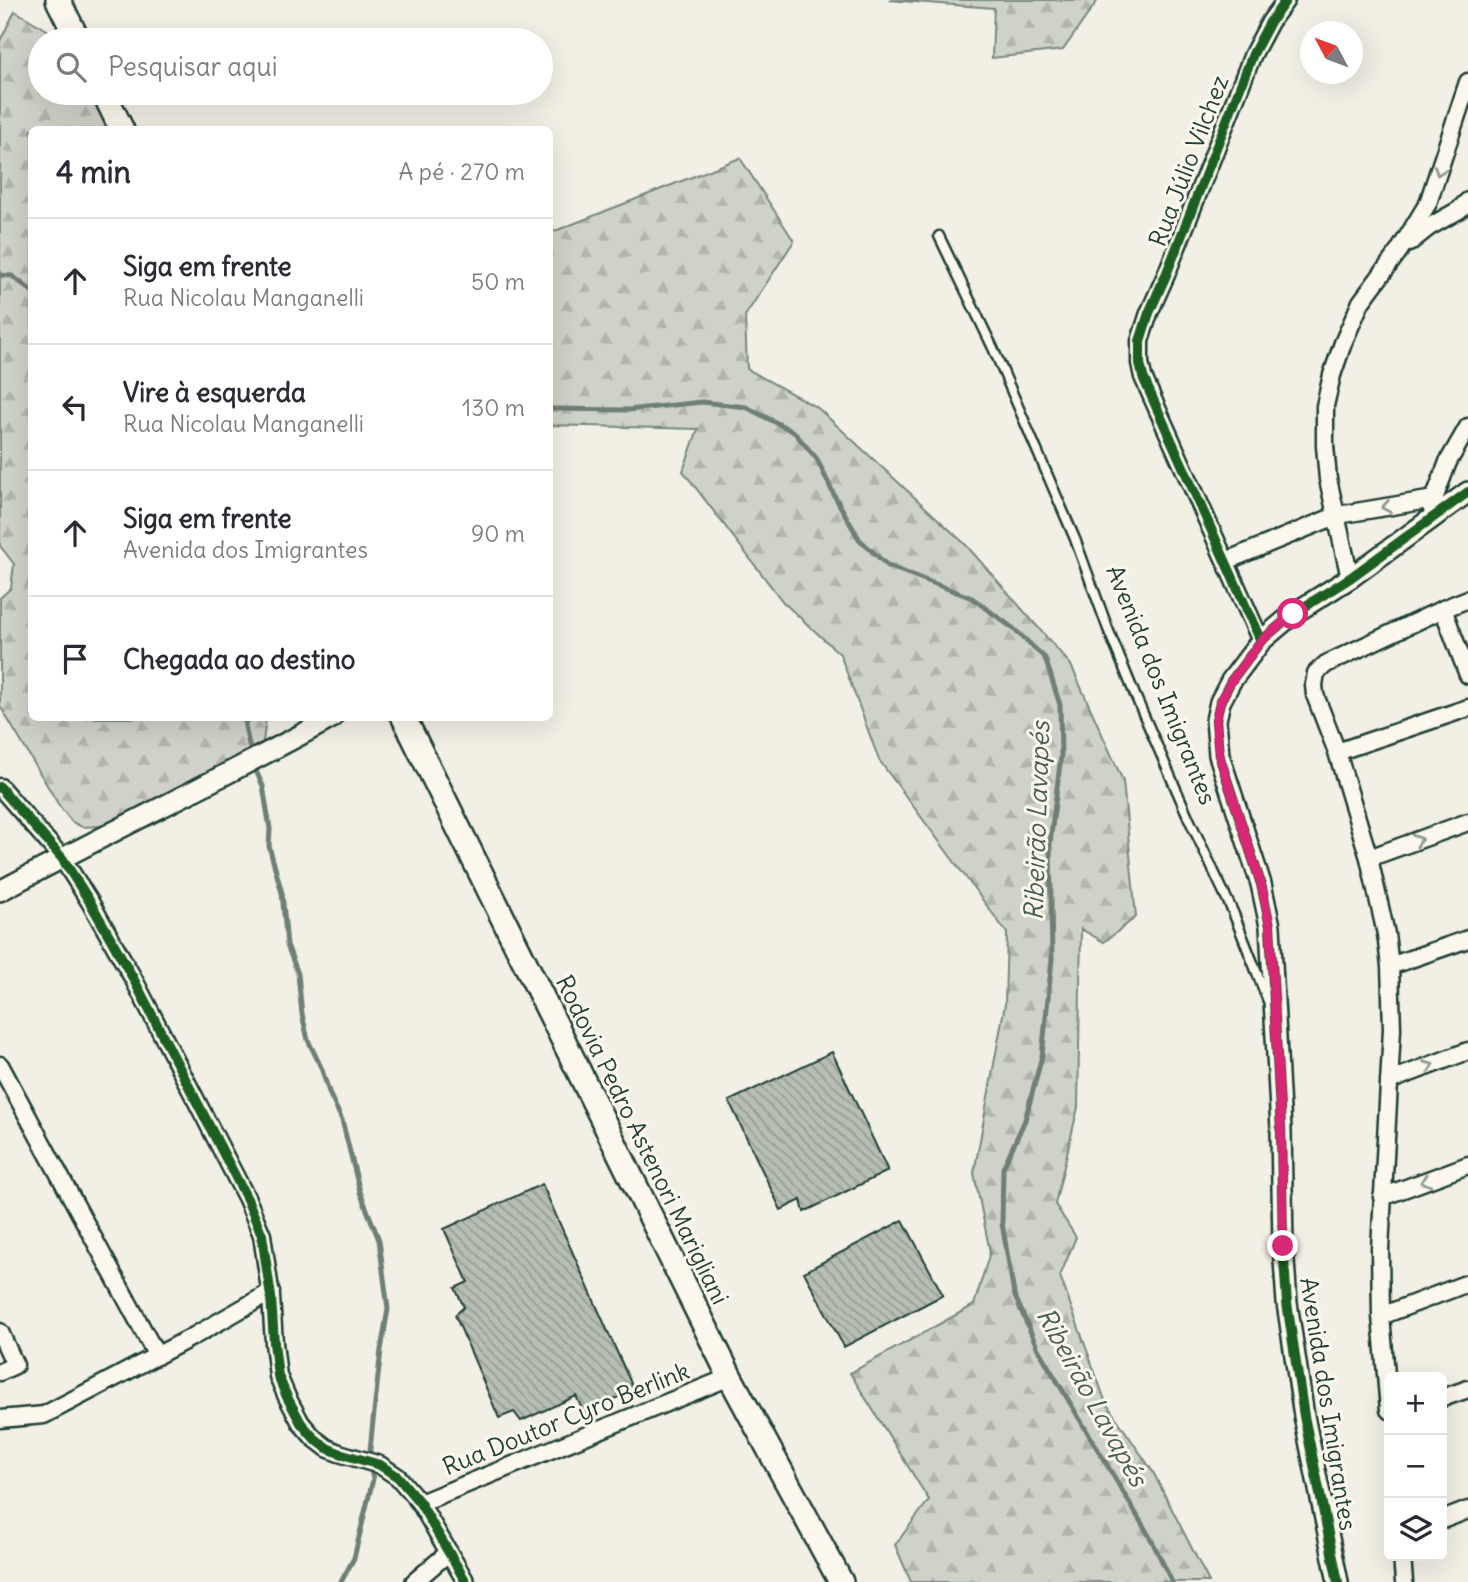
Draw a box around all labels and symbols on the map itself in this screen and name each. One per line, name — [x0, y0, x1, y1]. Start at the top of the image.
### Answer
north arrow — [1300, 21, 1363, 84]
street label: Rua Júlio Vilchez — [1142, 71, 1234, 250]
one-way arrow — [1433, 164, 1447, 176]
one-way arrow — [1380, 499, 1392, 514]
street label: Avenida dos Imigrantes — [1100, 561, 1224, 809]
route start — [1277, 598, 1308, 629]
water label: Ribeirão Lavapés — [1017, 719, 1057, 921]
one-way arrow — [1412, 834, 1424, 848]
street label: Rodovia Pedro Astenori Marigliani — [550, 970, 736, 1309]
one-way arrow — [1422, 1060, 1434, 1074]
one-way arrow — [1420, 1173, 1432, 1187]
route end — [1267, 1230, 1298, 1261]
street label: Avenida dos Imigrantes — [1294, 1275, 1364, 1532]
water label: Ribeirão Lavapés — [1030, 1302, 1156, 1494]
street label: Rua Doutor Cyro Berlink — [438, 1355, 693, 1481]

